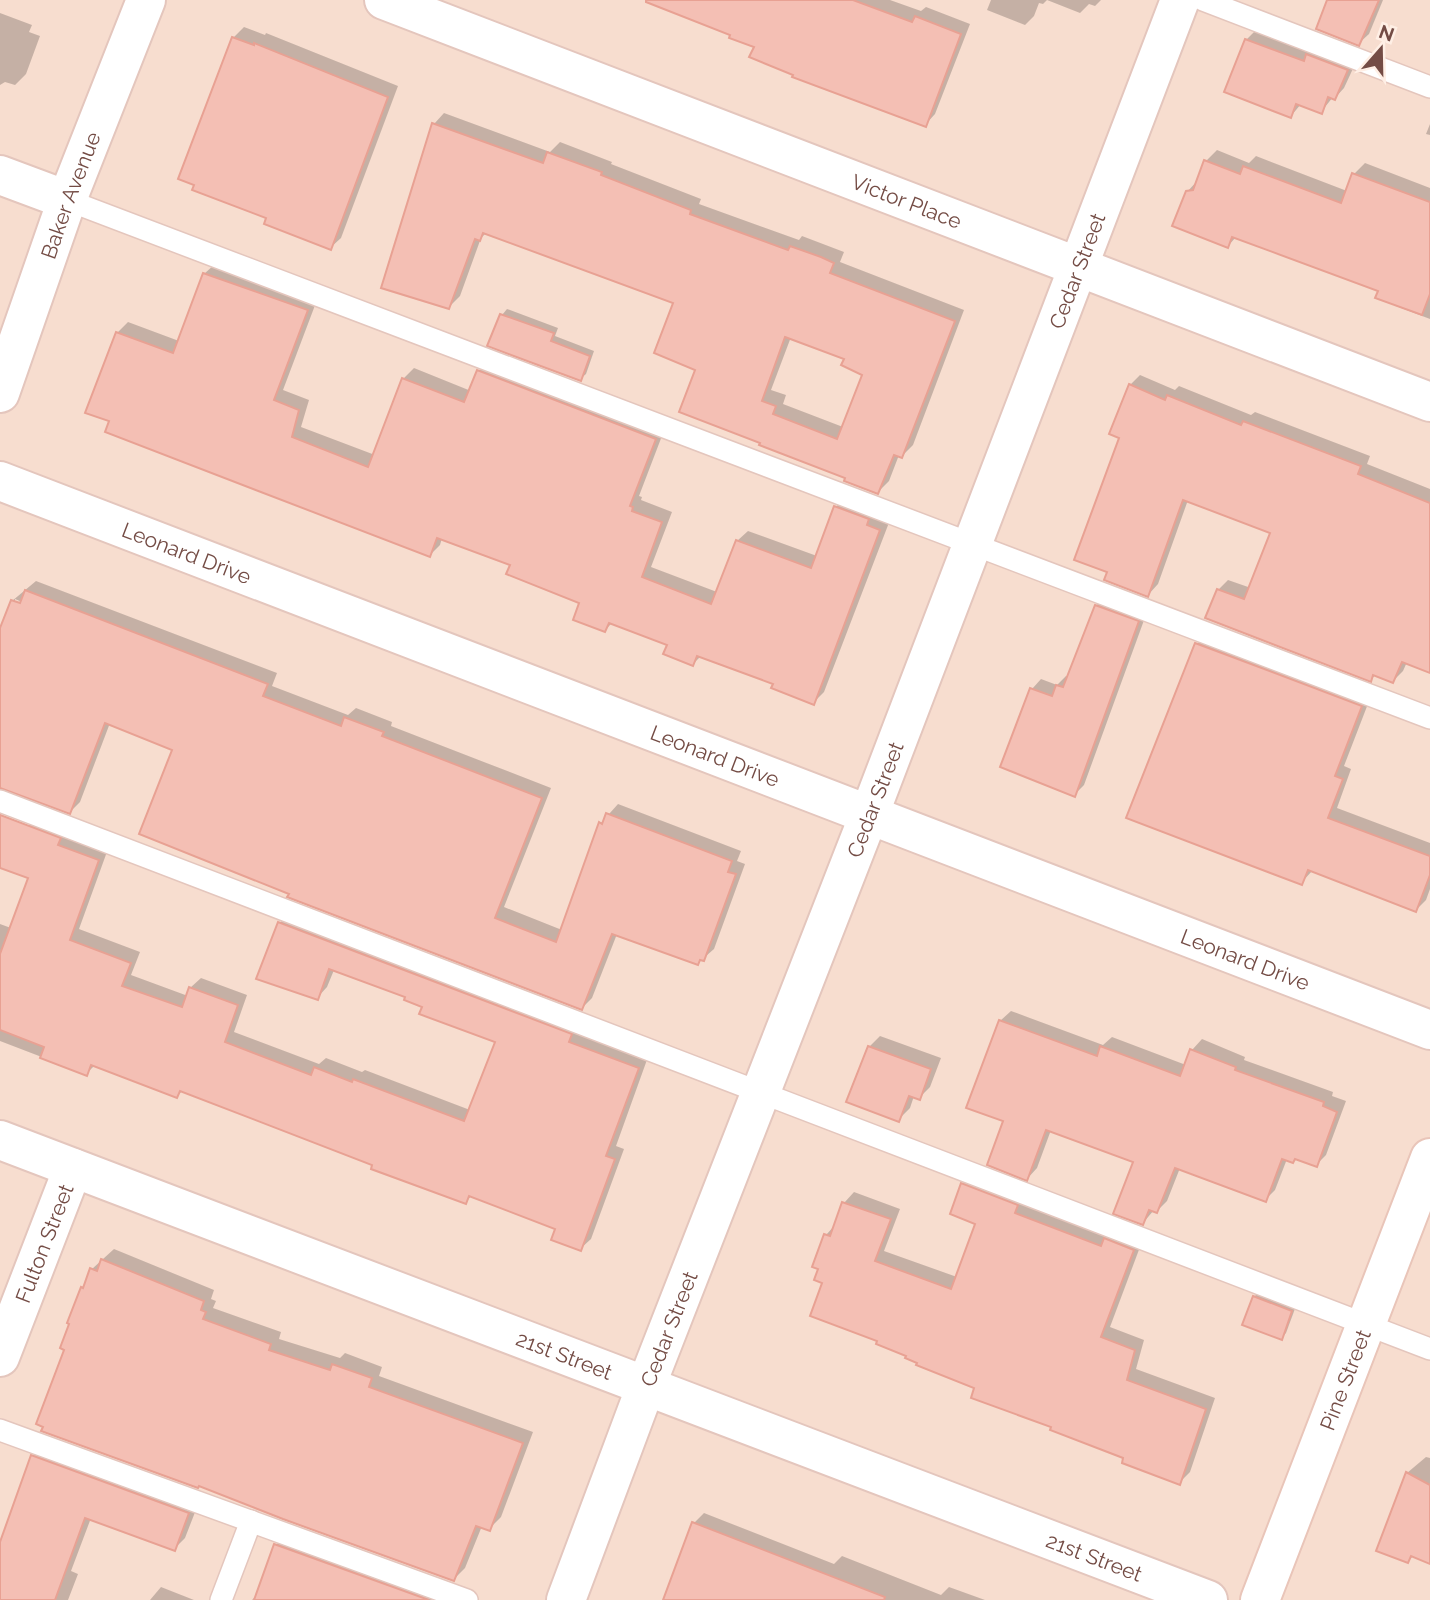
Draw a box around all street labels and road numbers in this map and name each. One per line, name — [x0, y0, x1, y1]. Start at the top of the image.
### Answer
street label: Baker Avenue — [35, 128, 105, 262]
street label: Victor Place — [848, 168, 965, 233]
street label: Cedar Street — [1043, 209, 1110, 332]
street label: Leonard Drive — [119, 517, 255, 589]
street label: Leonard Drive — [647, 719, 783, 792]
street label: Cedar Street — [841, 738, 908, 861]
street label: Leonard Drive — [1177, 923, 1313, 995]
street label: Fulton Street — [10, 1180, 78, 1306]
street label: Cedar Street — [635, 1267, 702, 1390]
street label: 21st Street — [513, 1325, 616, 1385]
street label: Pine Street — [1314, 1326, 1375, 1434]
street label: 21st Street — [1043, 1527, 1146, 1586]

